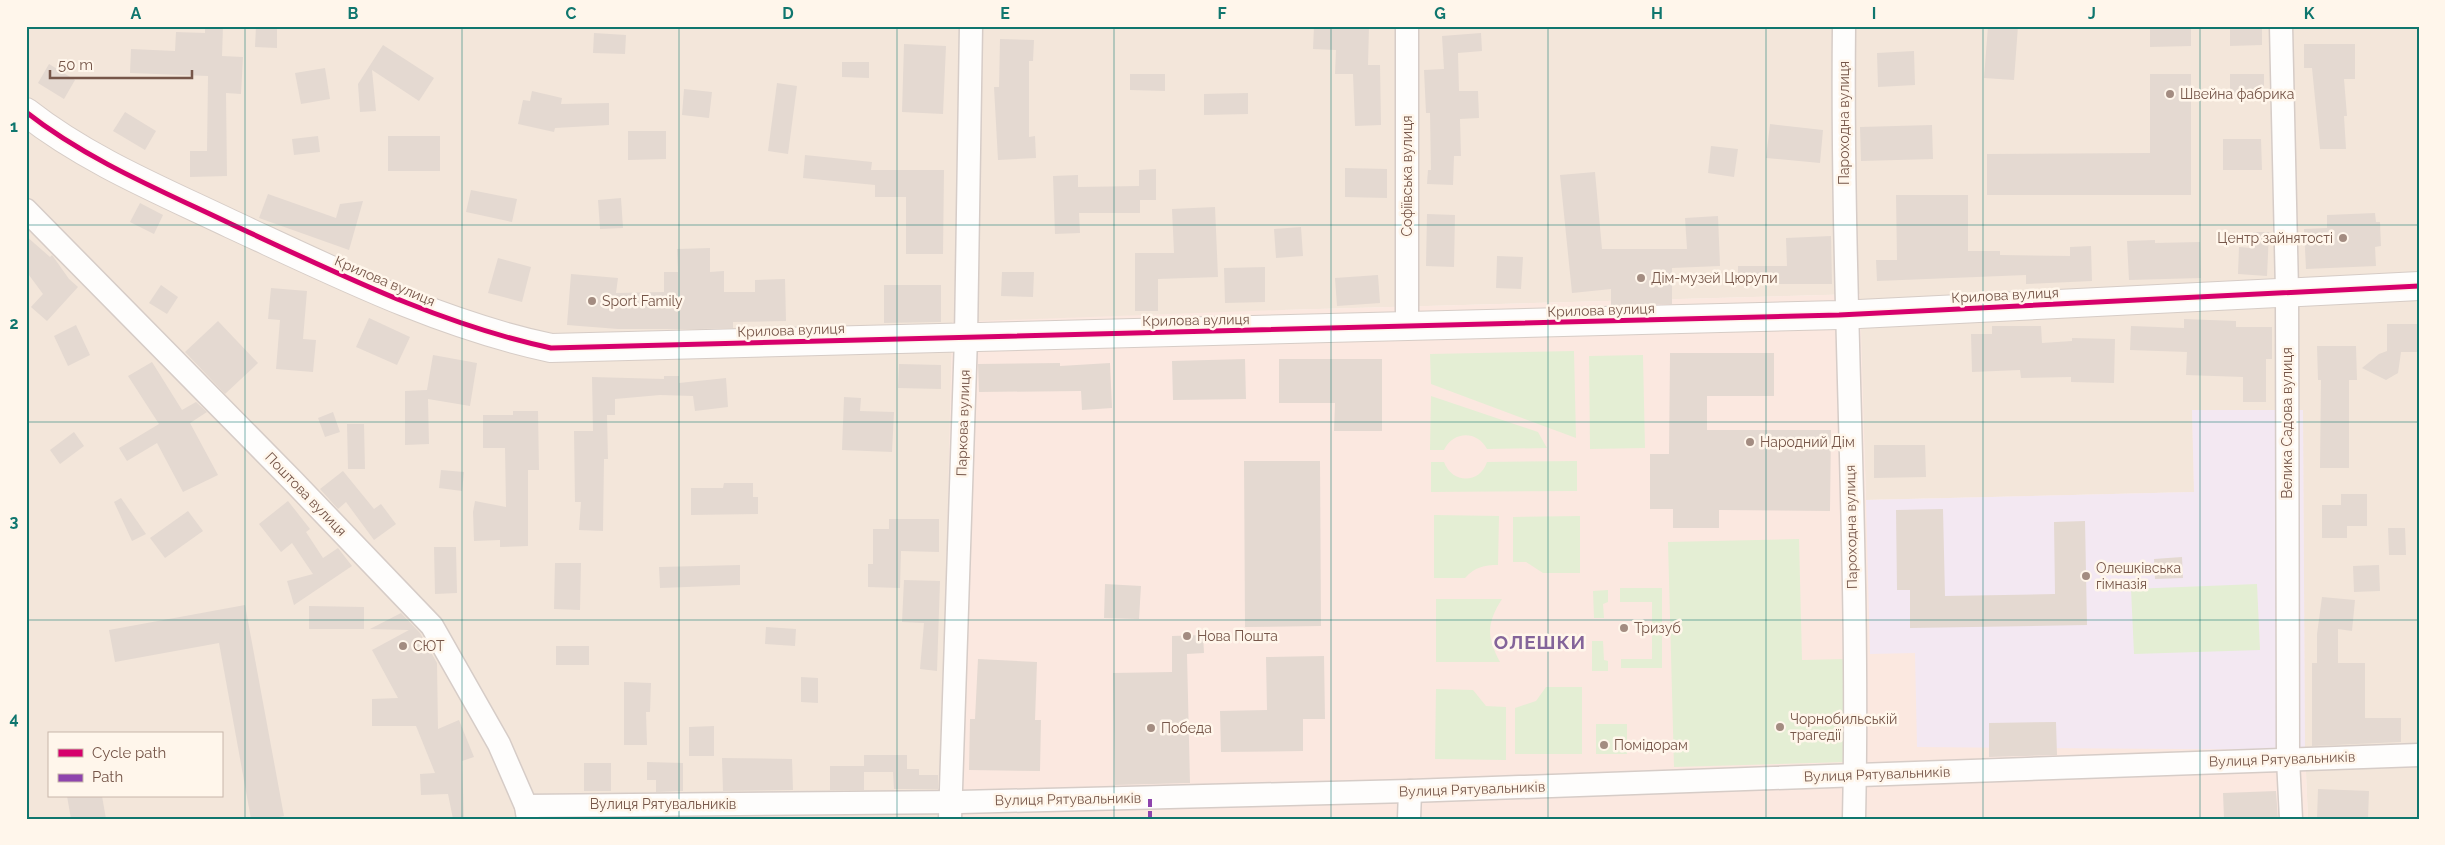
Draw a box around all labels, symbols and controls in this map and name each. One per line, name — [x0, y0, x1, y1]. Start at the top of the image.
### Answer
text: A — [131, 4, 142, 23]
text: B — [348, 4, 359, 23]
text: C — [566, 4, 577, 23]
text: D — [782, 4, 794, 23]
text: E — [1000, 4, 1010, 23]
text: F — [1217, 4, 1227, 23]
text: G — [1434, 4, 1446, 23]
text: H — [1651, 4, 1663, 23]
text: I — [1872, 4, 1876, 23]
text: J — [2088, 4, 2096, 23]
text: K — [2304, 4, 2315, 23]
scale bar — [50, 48, 192, 80]
text: 50 m — [58, 56, 93, 74]
street label: Пароходна вулиця — [1836, 61, 1852, 185]
place label: Швейна фабрика — [2180, 86, 2294, 102]
marker: Швейна фабрика — [2164, 88, 2176, 100]
street label: Софіївська вулиця — [1399, 116, 1415, 237]
text: 1 — [10, 117, 18, 136]
place label: Центр зайнятості — [2217, 230, 2333, 246]
marker: Центр зайнятості — [2337, 232, 2349, 244]
street label: Крилова вулиця — [332, 253, 438, 309]
place label: Дім-музей Цюрупи — [1651, 270, 1778, 286]
marker: Дім-музей Цюрупи — [1635, 272, 1647, 284]
street label: Крилова вулиця — [1951, 284, 2059, 306]
place label: Sport Family — [602, 293, 683, 309]
marker: Sport Family — [586, 295, 598, 307]
street label: Крилова вулиця — [1547, 300, 1655, 320]
street label: Крилова вулиця — [1142, 311, 1250, 329]
text: 2 — [9, 314, 19, 333]
street label: Крилова вулиця — [737, 320, 845, 340]
street label: Велика Садова вулиця — [2279, 347, 2295, 499]
street label: Паркова вулиця — [953, 369, 973, 477]
place label: Народний Дім — [1760, 434, 1855, 450]
marker: Народний Дім — [1744, 436, 1756, 448]
street label: Поштова вулиця — [262, 449, 350, 539]
street label: Пароходна вулиця — [1842, 465, 1860, 589]
text: 3 — [10, 512, 19, 531]
place label: Олешківська гімназія — [2096, 560, 2181, 592]
marker: Олешківська гімназія — [2080, 570, 2092, 582]
place label: Тризуб — [1634, 620, 1681, 636]
marker: Тризуб — [1618, 622, 1630, 634]
place label: Нова Пошта — [1197, 628, 1278, 644]
marker: Нова Пошта — [1181, 630, 1193, 642]
district label: ОЛЕШКИ — [1494, 631, 1586, 653]
place label: СЮТ — [413, 638, 445, 654]
marker: СЮТ — [397, 640, 409, 652]
text: 4 — [9, 709, 19, 728]
place label: Чорнобильській трагедії — [1790, 711, 1897, 743]
place label: Победа — [1161, 720, 1212, 736]
marker: Чорнобильській трагедії — [1774, 721, 1786, 733]
marker: Победа — [1145, 722, 1157, 734]
legend — [48, 732, 222, 798]
place label: Помідорам — [1614, 737, 1688, 753]
marker: Помідорам — [1598, 739, 1610, 751]
text: Cycle path — [92, 744, 166, 762]
street label: Вулиця Рятувальників — [2209, 748, 2355, 770]
street label: Вулиця Рятувальників — [1804, 763, 1950, 785]
text: Path — [92, 768, 123, 786]
street label: Вулиця Рятувальників — [1399, 778, 1545, 800]
street label: Вулиця Рятувальників — [995, 790, 1141, 808]
street label: Вулиця Рятувальників — [590, 796, 736, 812]

